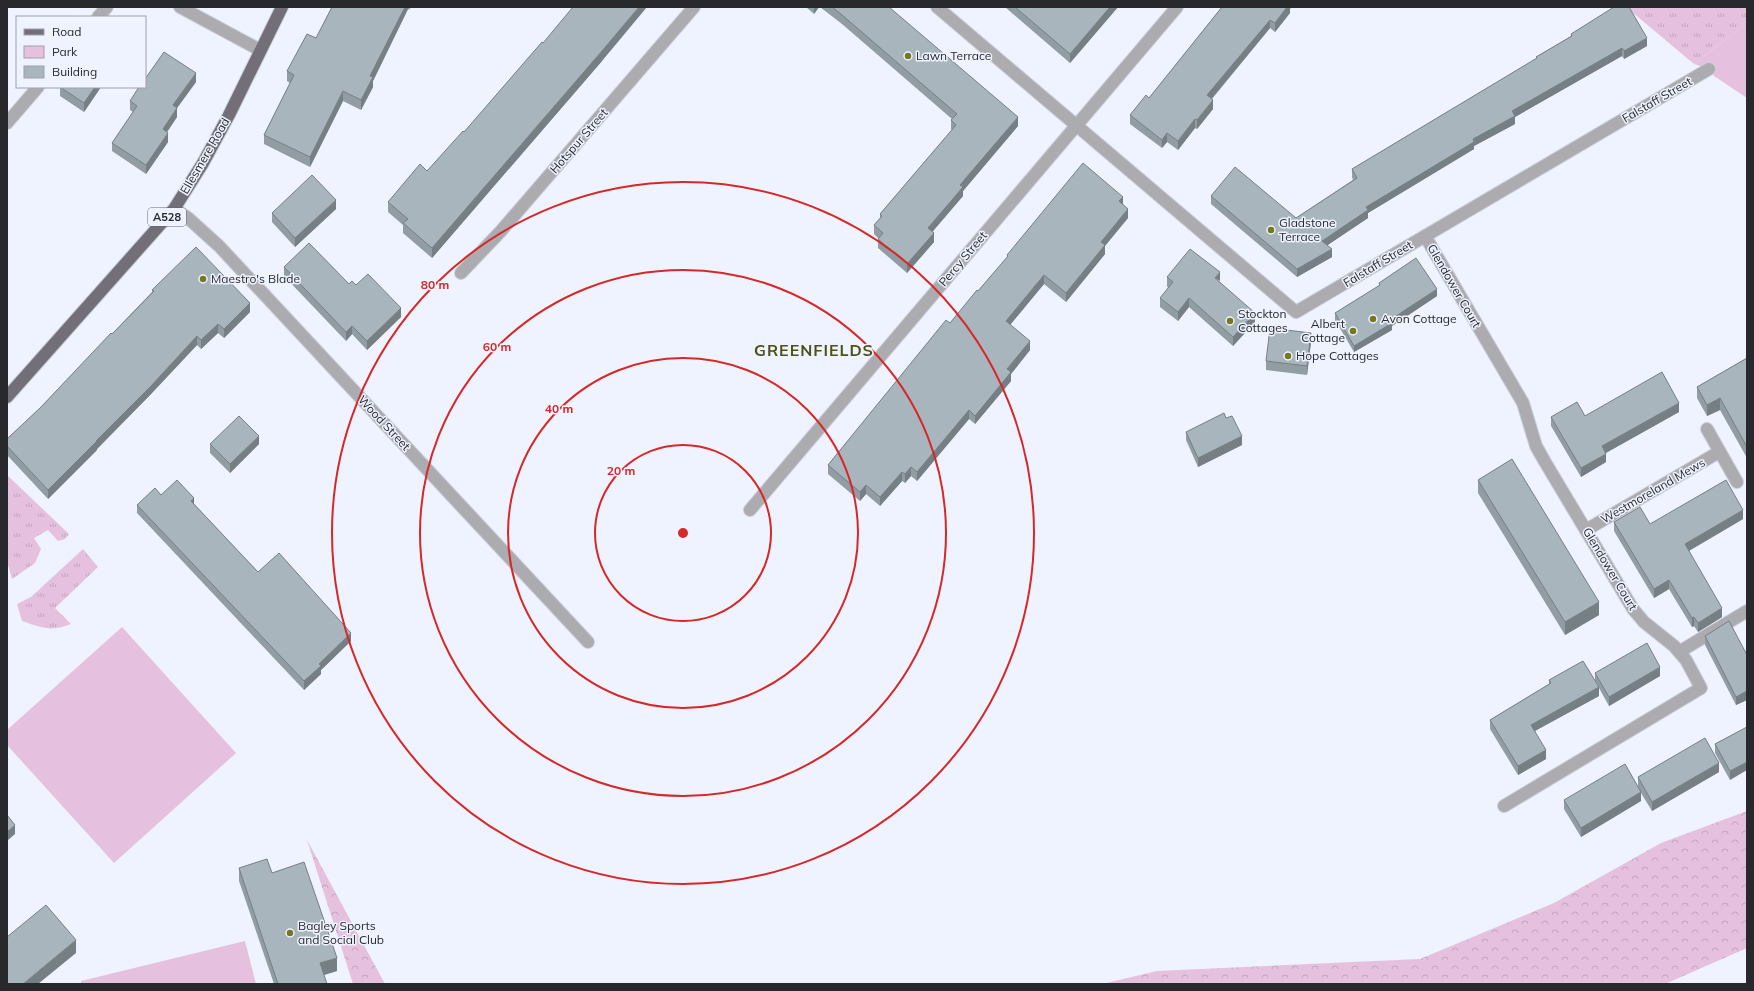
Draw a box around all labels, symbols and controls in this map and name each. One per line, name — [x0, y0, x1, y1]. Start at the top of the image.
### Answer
legend — [16, 16, 146, 88]
text: Road — [52, 24, 81, 39]
text: Park — [52, 44, 78, 59]
place label: Lawn Terrace — [916, 48, 991, 63]
marker: Lawn Terrace — [903, 51, 913, 61]
text: Building — [52, 64, 97, 79]
street label: Falstaff Street — [1619, 74, 1694, 126]
street label: Hotspur Street — [546, 105, 611, 176]
street label: Ellesmere Road — [177, 115, 232, 197]
road number: A528 — [148, 208, 186, 226]
place label: Gladstone Terrace — [1279, 215, 1335, 244]
marker: Gladstone Terrace — [1266, 225, 1276, 235]
street label: Percy Street — [935, 228, 990, 289]
street label: Falstaff Street — [1340, 237, 1415, 290]
street label: Glendower Court — [1424, 241, 1484, 330]
place label: Maestro's Blade — [211, 271, 300, 286]
marker: Maestro's Blade — [198, 274, 208, 284]
text: 80 m — [421, 277, 449, 292]
place label: Stockton Cottages — [1238, 306, 1288, 335]
place label: Avon Cottage — [1381, 311, 1457, 326]
marker: Avon Cottage — [1368, 314, 1378, 324]
marker: Stockton Cottages — [1225, 316, 1235, 326]
place label: Albert Cottage — [1301, 316, 1345, 345]
marker: Albert Cottage — [1348, 326, 1358, 336]
text: 60 m — [483, 339, 511, 354]
district label: GREENFIELDS — [754, 340, 874, 360]
place label: Hope Cottages — [1296, 348, 1379, 363]
marker: Hope Cottages — [1283, 351, 1293, 361]
street label: Wood Street — [355, 392, 414, 453]
text: 40 m — [545, 401, 573, 416]
street label: Westmoreland Mews — [1598, 455, 1708, 527]
text: 20 m — [607, 463, 635, 478]
street label: Glendower Court — [1580, 525, 1641, 613]
centre of rings — [676, 526, 690, 540]
place label: Bagley Sports and Social Club — [298, 918, 384, 947]
marker: Bagley Sports and Social Club — [285, 928, 295, 938]

